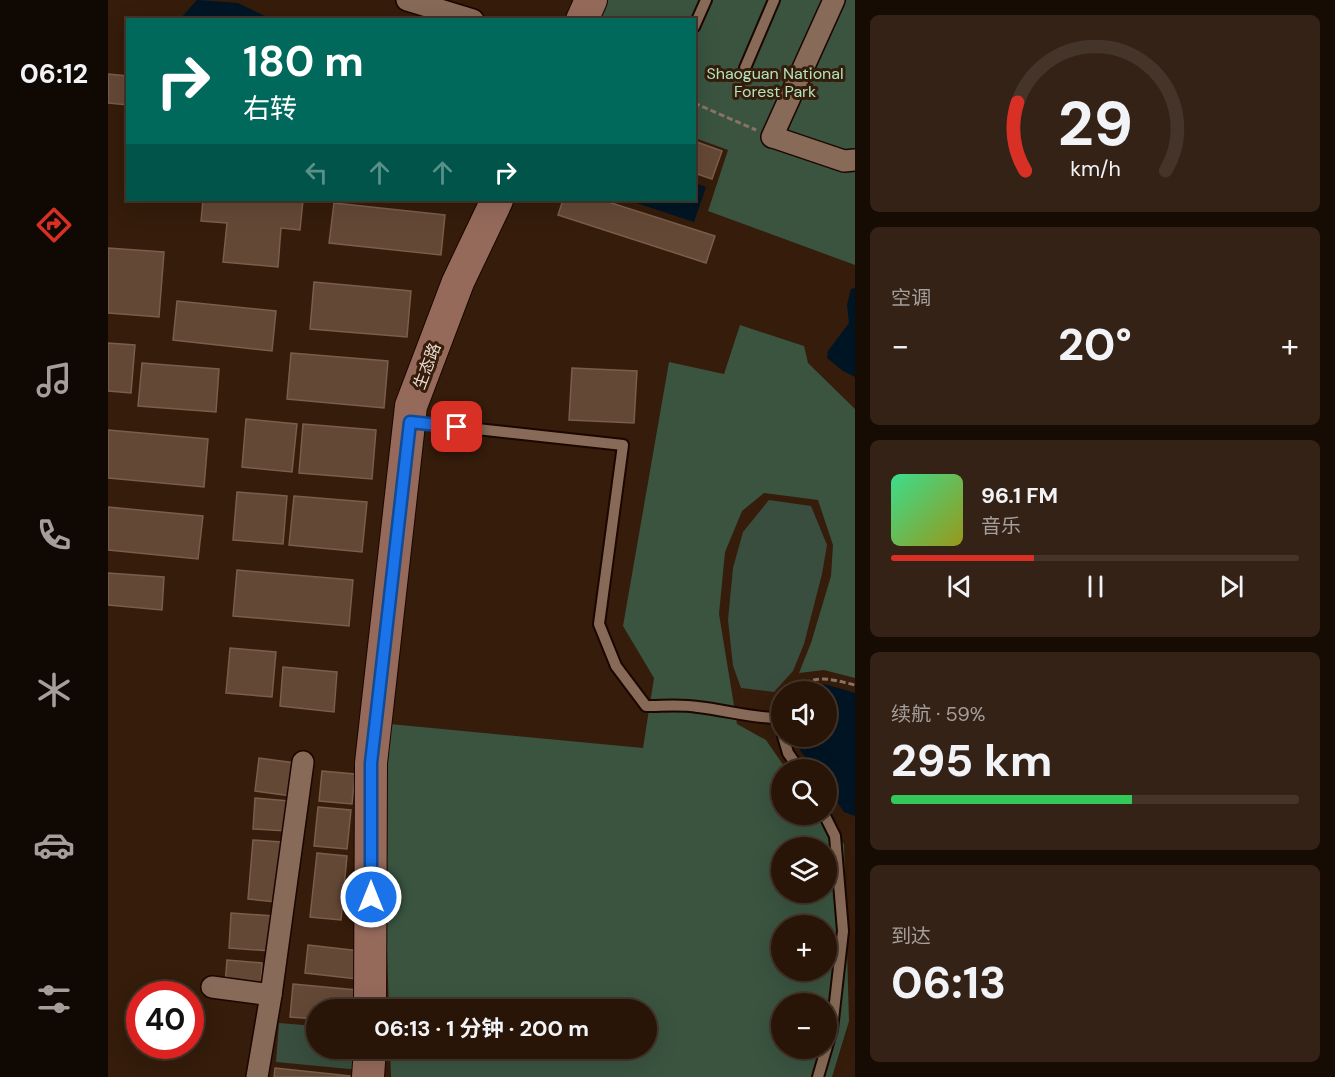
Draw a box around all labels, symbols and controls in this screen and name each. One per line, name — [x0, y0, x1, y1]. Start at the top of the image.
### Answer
text: 180 m — [243, 34, 364, 89]
icon: right — [144, 42, 222, 120]
text: 06:12 — [20, 56, 88, 91]
park label: Shaoguan National Forest Park — [706, 63, 844, 102]
text: 29 — [1057, 83, 1133, 164]
text: 右转 — [243, 91, 297, 126]
text: km/h — [1070, 155, 1120, 183]
icon: left — [300, 156, 333, 189]
icon: ahead — [363, 156, 396, 189]
icon: ahead — [426, 156, 459, 189]
icon: right — [489, 156, 522, 189]
icon: directions — [33, 204, 75, 246]
text: 空调 — [891, 285, 931, 311]
text: 20° — [1058, 315, 1132, 374]
text: − — [891, 324, 909, 367]
text: + — [1281, 324, 1299, 367]
street label: 生态路 — [409, 340, 445, 392]
icon: music — [33, 359, 75, 401]
pin — [431, 401, 482, 452]
icon: arrive — [440, 410, 473, 443]
text: 96.1 FM — [981, 481, 1058, 510]
text: 音乐 — [981, 513, 1021, 539]
icon: phone — [33, 514, 75, 556]
icon: previous — [943, 570, 976, 603]
icon: pause — [1079, 570, 1112, 603]
icon: next — [1215, 570, 1248, 603]
icon: climate — [33, 669, 75, 711]
map controls — [771, 681, 837, 1059]
button: sound — [771, 681, 837, 747]
text: 续航 · 59% — [891, 701, 986, 727]
text: 295 km — [891, 731, 1052, 790]
button: search — [771, 759, 837, 825]
icon: car — [33, 824, 75, 866]
button: layers — [771, 837, 837, 903]
position arrow — [339, 865, 403, 929]
button: + — [771, 915, 837, 981]
text: 到达 — [891, 923, 931, 949]
text: 06:13 — [891, 953, 1006, 1012]
icon: filters — [33, 978, 75, 1020]
speed limit sign: 40 — [126, 981, 204, 1059]
button: − — [771, 993, 837, 1059]
text: 06:13 · 1 分钟 · 200 m — [374, 1014, 589, 1043]

